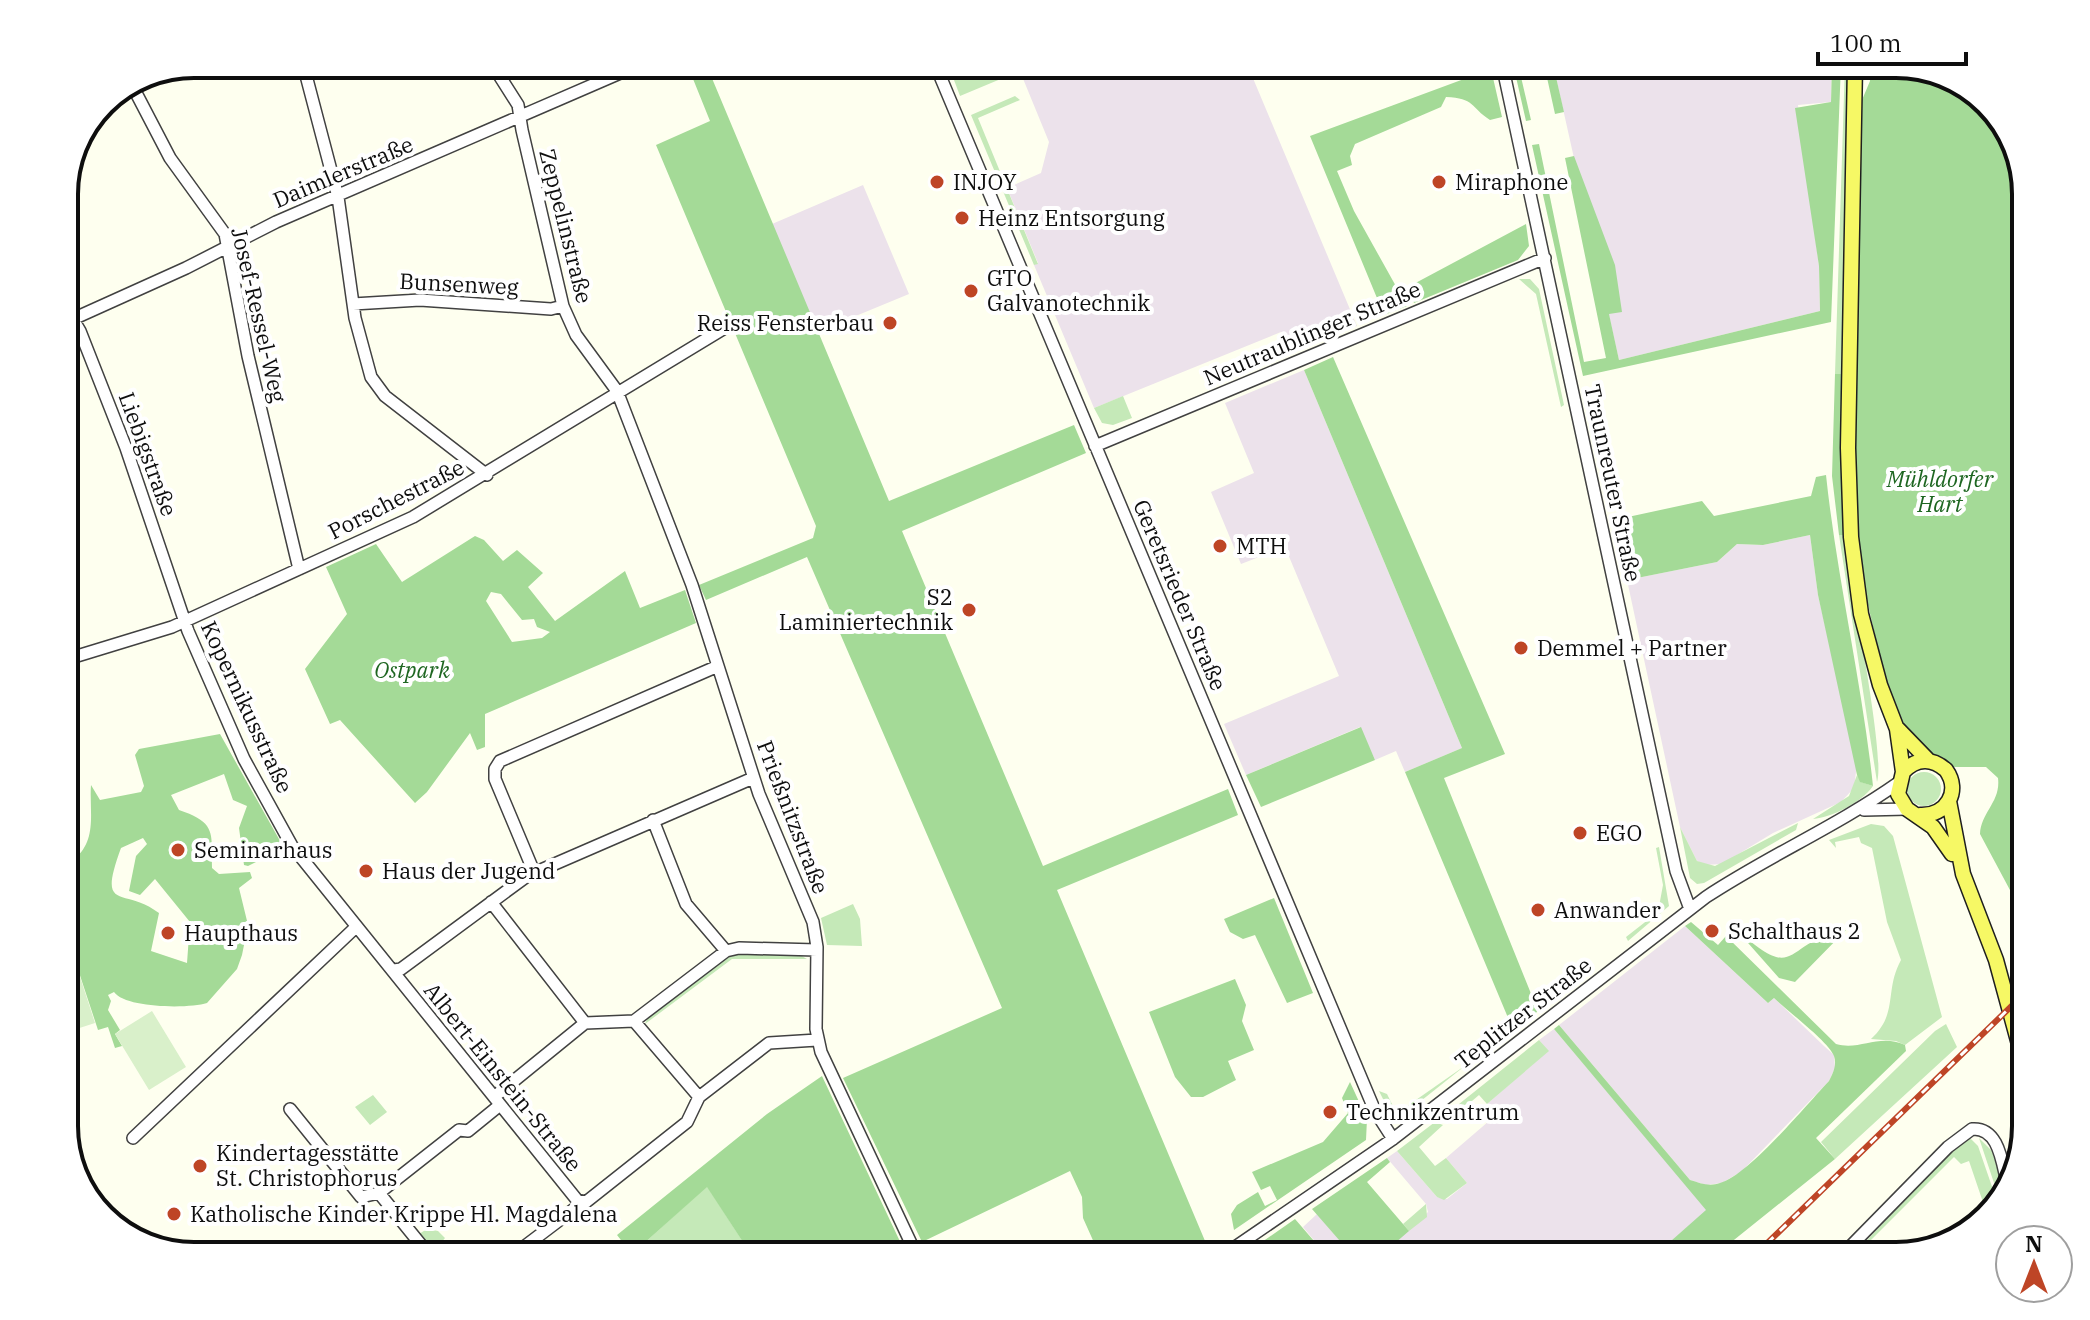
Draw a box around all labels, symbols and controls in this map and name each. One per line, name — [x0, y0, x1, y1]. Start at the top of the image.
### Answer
scale bar — [1818, 16, 1966, 66]
text: 100 m — [1830, 27, 1902, 59]
street label: Daimlerstraße — [268, 129, 417, 214]
street label: Zeppelinstraße — [533, 146, 600, 306]
place label: INJOY — [953, 167, 1017, 196]
place label: Miraphone — [1455, 167, 1568, 196]
marker: INJOY — [928, 173, 946, 191]
marker: Miraphone — [1430, 173, 1448, 191]
place label: Heinz Entsorgung — [978, 203, 1165, 232]
marker: Heinz Entsorgung — [953, 209, 971, 227]
street label: Josef-Ressel-Weg — [225, 225, 294, 405]
place label: GTO Galvanotechnik — [987, 263, 1150, 317]
street label: Bunsenweg — [399, 266, 519, 301]
street label: Neutraublinger Straße — [1199, 274, 1425, 391]
marker: GTO Galvanotechnik — [962, 282, 980, 300]
place label: Reiss Fensterbau — [697, 308, 874, 337]
marker: Reiss Fensterbau — [881, 314, 899, 332]
street label: Traunreuter Straße — [1578, 381, 1649, 584]
street label: Liebigstraße — [113, 388, 184, 520]
street label: Porschestraße — [323, 452, 469, 545]
park label: Mühldorfer Hart — [1886, 464, 1995, 518]
street label: Geretsrieder Straße — [1127, 495, 1234, 695]
place label: MTH — [1236, 531, 1287, 560]
marker: MTH — [1211, 537, 1229, 555]
place label: S2 Laminiertechnik — [779, 582, 953, 636]
marker: S2 Laminiertechnik — [960, 601, 978, 619]
street label: Kopernikusstraße — [195, 616, 300, 797]
place label: Demmel + Partner — [1537, 633, 1727, 662]
marker: Demmel + Partner — [1512, 639, 1530, 657]
park label: Ostpark — [374, 655, 450, 684]
street label: Prießnitzstraße — [751, 736, 836, 898]
place label: EGO — [1596, 818, 1642, 847]
marker: EGO — [1571, 824, 1589, 842]
place label: Seminarhaus — [194, 835, 332, 864]
marker: Seminarhaus — [169, 841, 187, 859]
place label: Haus der Jugend — [382, 856, 555, 885]
marker: Haus der Jugend — [357, 862, 375, 880]
place label: Anwander — [1554, 895, 1661, 924]
marker: Anwander — [1529, 901, 1547, 919]
place label: Schalthaus 2 — [1728, 916, 1861, 945]
place label: Haupthaus — [184, 918, 298, 947]
marker: Schalthaus 2 — [1703, 922, 1721, 940]
marker: Haupthaus — [159, 924, 177, 942]
street label: Teplitzer Straße — [1448, 950, 1597, 1075]
street label: Albert-Einstein-Straße — [418, 976, 589, 1177]
place label: Technikzentrum — [1346, 1097, 1519, 1126]
marker: Technikzentrum — [1321, 1103, 1339, 1121]
place label: Kindertagesstätte St. Christophorus — [216, 1138, 399, 1192]
marker: Kindertagesstätte St. Christophorus — [191, 1157, 209, 1175]
place label: Katholische Kinder Krippe Hl. Magdalena — [190, 1199, 618, 1228]
marker: Katholische Kinder Krippe Hl. Magdalena — [165, 1205, 183, 1223]
north arrow — [1994, 1224, 2074, 1304]
text: N — [2025, 1229, 2043, 1258]

